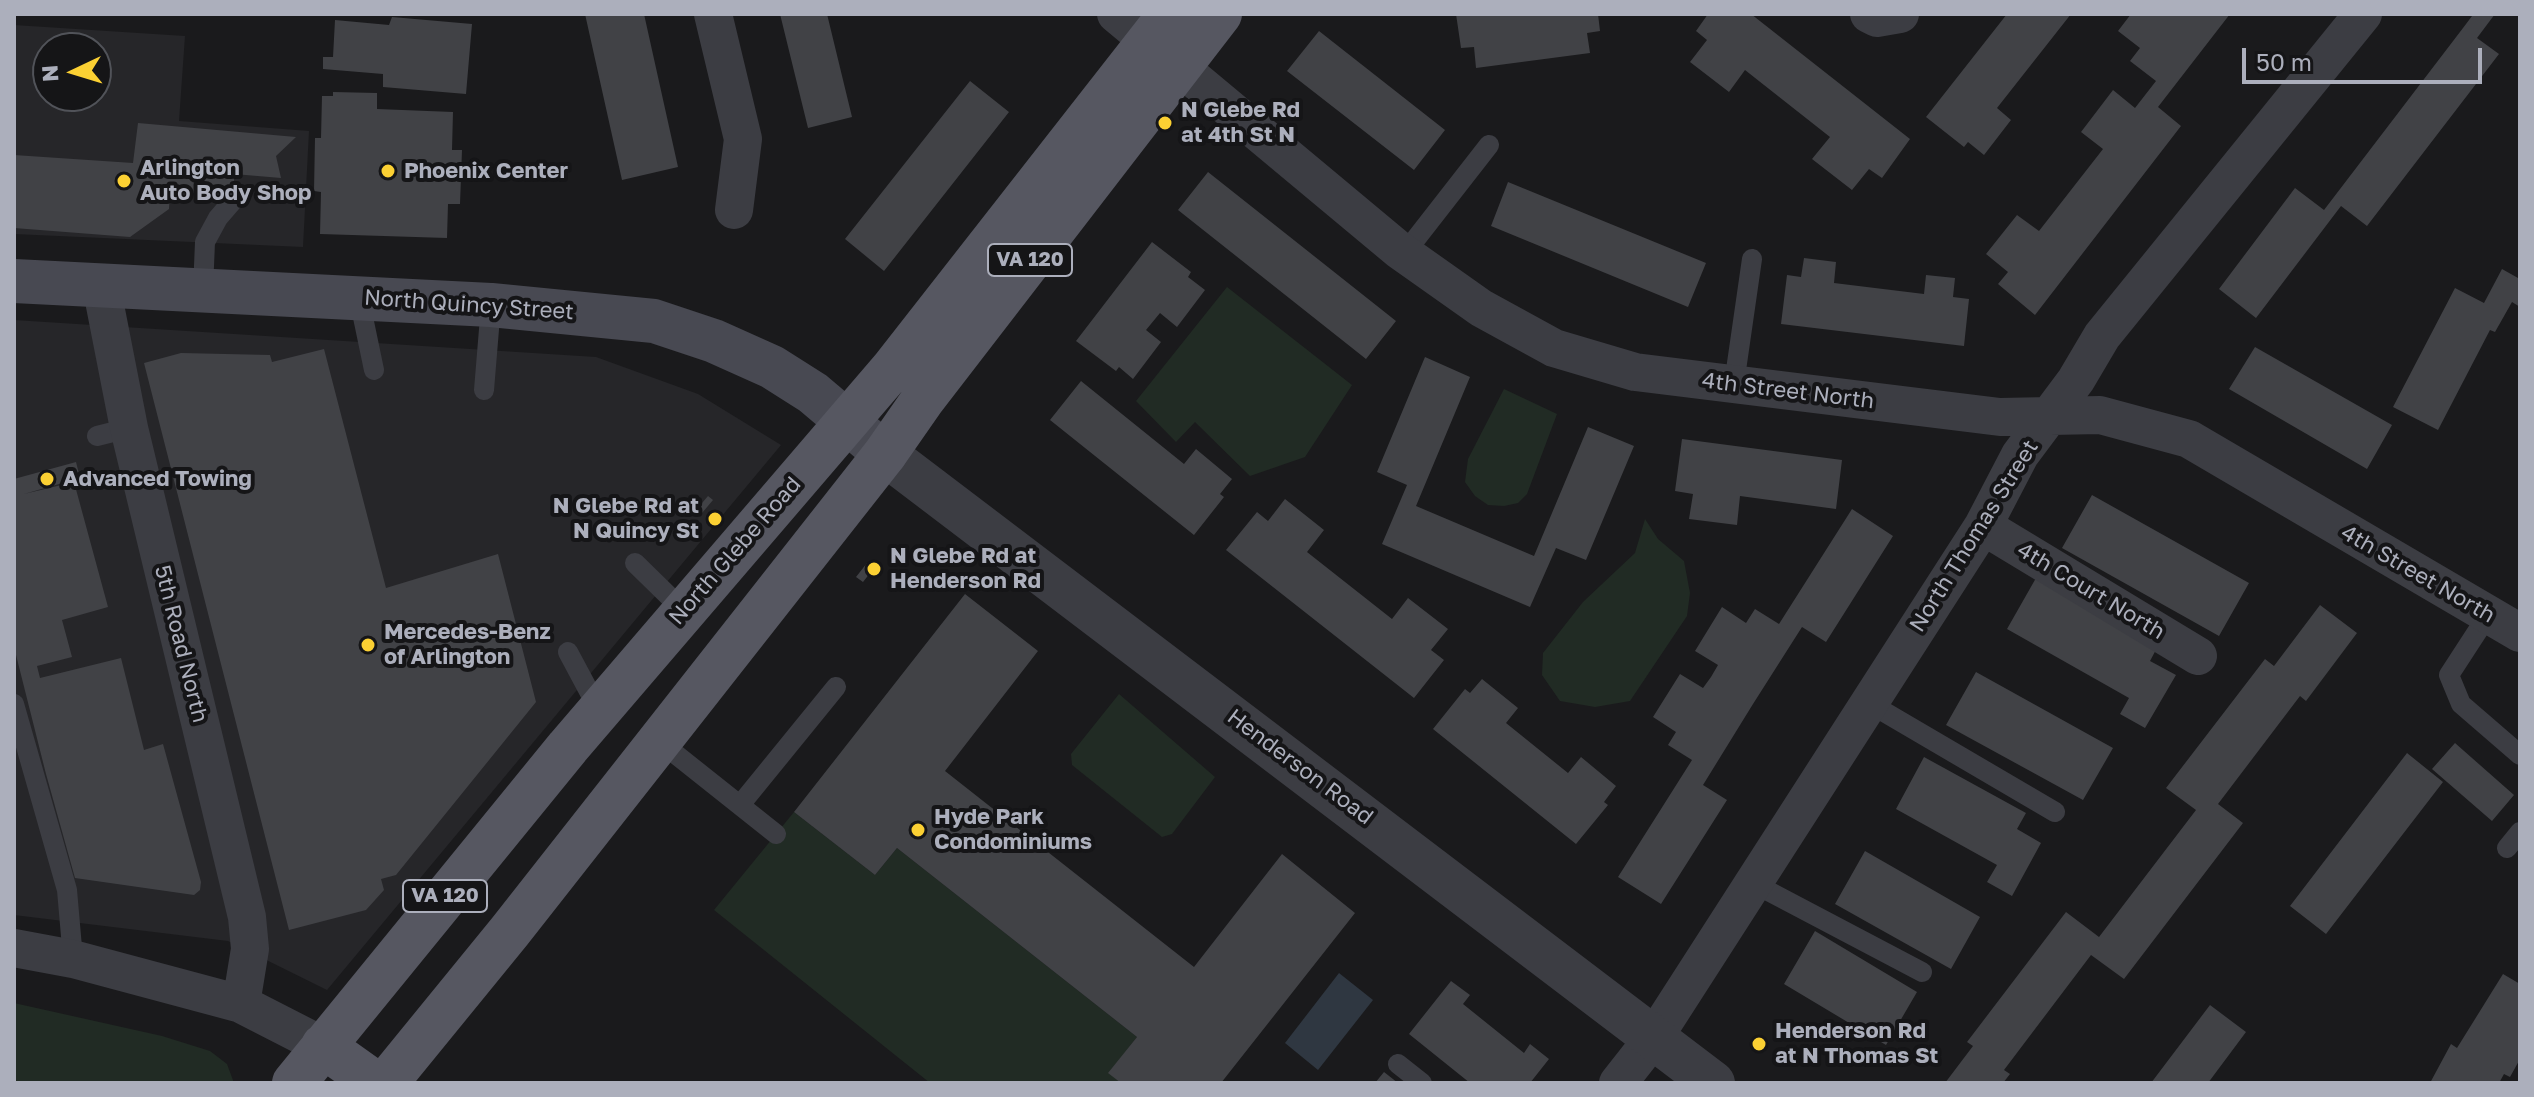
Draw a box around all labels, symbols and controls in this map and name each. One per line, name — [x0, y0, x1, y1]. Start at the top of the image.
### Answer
north arrow — [32, 32, 112, 112]
scale bar — [2246, 32, 2486, 82]
text: 50 m — [2256, 47, 2312, 76]
text: N — [36, 64, 64, 83]
place label: N Glebe Rd at 4th St N — [1181, 97, 1300, 148]
marker: N Glebe Rd at 4th St N — [1156, 114, 1174, 132]
place label: Arlington Auto Body Shop — [140, 155, 312, 206]
place label: Phoenix Center — [404, 158, 568, 184]
marker: Phoenix Center — [379, 162, 397, 180]
marker: Arlington Auto Body Shop — [115, 172, 133, 190]
road number: VA 120 — [988, 244, 1072, 276]
street label: North Quincy Street — [363, 284, 575, 326]
street label: 4th Street North — [1700, 367, 1876, 415]
street label: North Thomas Street — [1904, 435, 2044, 637]
place label: Advanced Towing — [63, 466, 252, 492]
marker: Advanced Towing — [38, 470, 56, 488]
street label: North Glebe Road — [664, 472, 806, 630]
place label: N Glebe Rd at N Quincy St — [553, 493, 699, 544]
marker: N Glebe Rd at N Quincy St — [706, 510, 724, 528]
street label: 4th Street North — [2336, 519, 2500, 629]
street label: 4th Court North — [2012, 537, 2170, 645]
place label: N Glebe Rd at Henderson Rd — [890, 543, 1041, 594]
marker: N Glebe Rd at Henderson Rd — [865, 560, 883, 578]
street label: 5th Road North — [149, 563, 213, 725]
place label: Mercedes-Benz of Arlington — [384, 619, 551, 670]
marker: Mercedes-Benz of Arlington — [359, 636, 377, 654]
street label: Henderson Road — [1222, 704, 1378, 830]
place label: Hyde Park Condominiums — [934, 804, 1092, 856]
marker: Hyde Park Condominiums — [909, 821, 927, 839]
road number: VA 120 — [403, 880, 487, 912]
place label: Henderson Rd at N Thomas St — [1775, 1018, 1938, 1070]
marker: Henderson Rd at N Thomas St — [1750, 1035, 1768, 1053]

